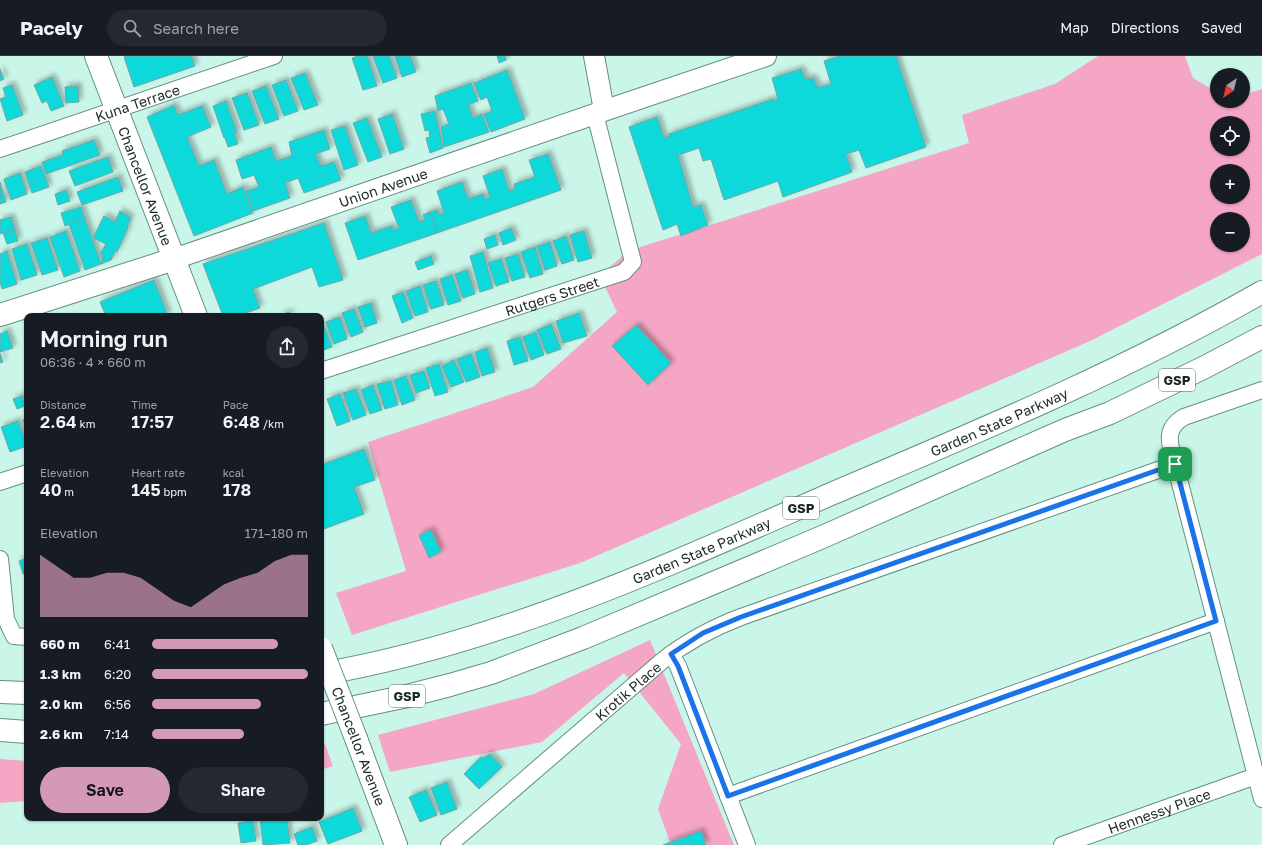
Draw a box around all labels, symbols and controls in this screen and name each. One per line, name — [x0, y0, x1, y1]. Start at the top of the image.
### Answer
search box — [107, 10, 387, 46]
text: Pacely — [20, 16, 83, 39]
icon: search — [121, 17, 143, 39]
text: Search here — [153, 19, 239, 37]
text: Map — [1060, 19, 1089, 36]
text: Directions — [1111, 19, 1179, 36]
text: Saved — [1201, 19, 1242, 36]
north arrow — [1210, 68, 1250, 108]
map controls — [1210, 68, 1250, 252]
street label: Kuna Terrace — [93, 80, 182, 125]
button: locate — [1210, 116, 1250, 156]
street label: Chancellor Avenue — [115, 124, 176, 248]
street label: Union Avenue — [336, 164, 429, 210]
button: + — [1210, 164, 1250, 204]
button: − — [1210, 212, 1250, 252]
street label: Rutgers Street — [503, 272, 601, 319]
text: Morning run — [40, 325, 168, 352]
button: share — [266, 326, 308, 368]
text: 06:36 · 4 × 660 m — [40, 354, 146, 370]
road number: GSP — [1159, 369, 1195, 391]
street label: Garden State Parkway — [928, 384, 1070, 459]
text: Distance — [40, 398, 86, 411]
text: Time — [131, 398, 157, 411]
text: Pace — [223, 398, 248, 411]
text: 2.64 — [40, 411, 77, 432]
text: 17:57 — [131, 411, 174, 432]
text: 6:48 — [223, 411, 260, 432]
text: km — [77, 417, 95, 430]
text: /km — [260, 417, 284, 430]
pin — [1158, 447, 1192, 481]
icon: arrive — [1164, 453, 1186, 475]
text: Elevation — [40, 466, 89, 479]
text: Heart rate — [131, 466, 185, 479]
text: kcal — [223, 466, 244, 479]
text: 40 — [40, 479, 62, 500]
text: 145 — [131, 479, 161, 500]
text: 178 — [223, 479, 251, 500]
text: m — [62, 485, 74, 498]
text: bpm — [161, 485, 187, 498]
road number: GSP — [783, 497, 819, 519]
street label: Garden State Parkway — [630, 513, 773, 587]
text: Elevation — [40, 525, 98, 541]
text: 171–180 m — [245, 525, 308, 541]
text: 660 m — [40, 636, 80, 652]
text: 6:41 — [104, 636, 130, 652]
street label: Krotik Place — [591, 658, 664, 724]
text: 1.3 km — [40, 666, 81, 682]
text: 6:20 — [104, 666, 131, 682]
street label: Chancellor Avenue — [328, 684, 390, 808]
road number: GSP — [389, 685, 425, 707]
text: 2.0 km — [40, 696, 83, 712]
text: 6:56 — [104, 696, 131, 712]
text: 2.6 km — [40, 726, 83, 742]
text: 7:14 — [104, 726, 129, 742]
button: Save — [40, 767, 170, 813]
button: Share — [178, 767, 308, 813]
street label: Hennessy Place — [1105, 784, 1213, 837]

